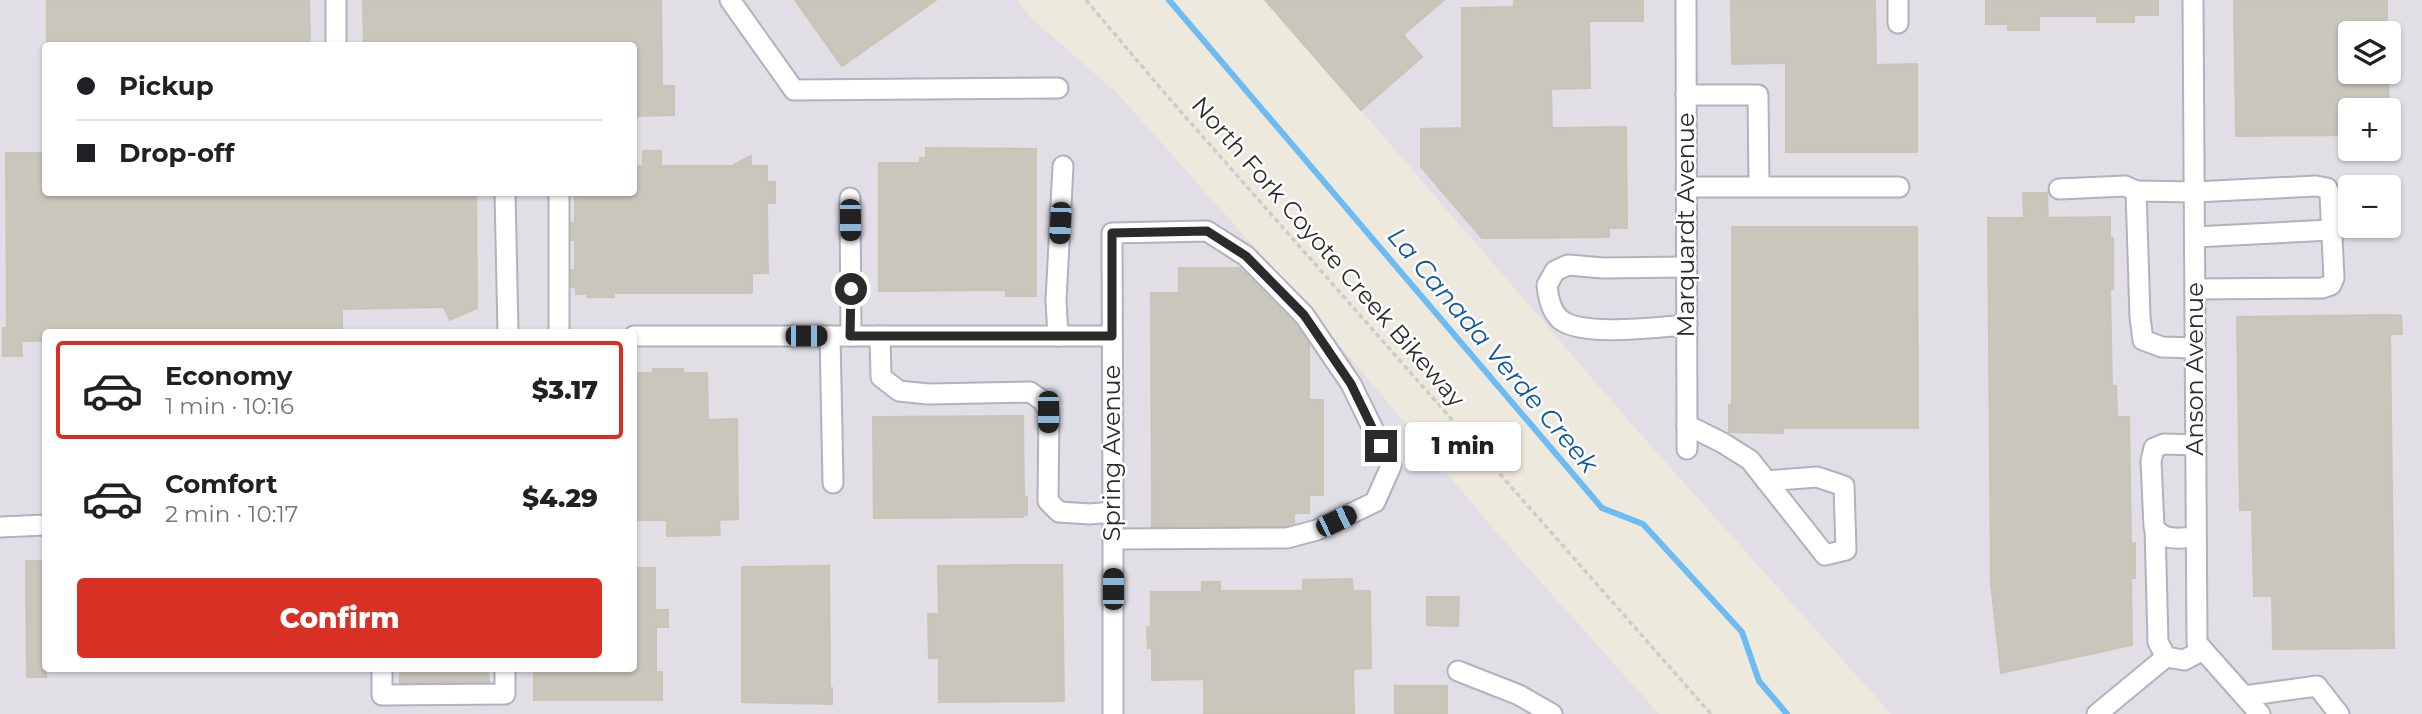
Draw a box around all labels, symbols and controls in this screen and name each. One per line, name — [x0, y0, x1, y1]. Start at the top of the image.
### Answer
map controls — [2338, 21, 2401, 238]
button: layers — [2338, 21, 2401, 84]
text: Pickup — [119, 70, 214, 102]
street label: North Fork Coyote Creek Bikeway — [1186, 91, 1471, 413]
button: + — [2338, 98, 2401, 161]
street label: Marquardt Avenue — [1671, 113, 1700, 337]
text: Drop-off — [119, 137, 234, 169]
button: − — [2338, 175, 2401, 238]
car — [840, 199, 861, 241]
car — [1049, 201, 1072, 245]
water label: La Canada Verde Creek — [1381, 221, 1606, 481]
route start — [835, 273, 867, 305]
street label: Anson Avenue — [2180, 282, 2209, 456]
car — [786, 326, 828, 347]
icon: car — [81, 359, 144, 422]
text: Economy — [165, 360, 292, 392]
street label: Spring Avenue — [1097, 365, 1126, 541]
text: $3.17 — [532, 374, 598, 406]
car — [1038, 391, 1059, 433]
text: 1 min · 10:16 — [165, 392, 294, 420]
callout: 1 min — [1406, 422, 1521, 471]
route end — [1365, 430, 1397, 462]
text: 1 min — [1431, 432, 1495, 460]
icon: car — [81, 467, 144, 530]
text: Comfort — [165, 468, 277, 500]
text: $4.29 — [522, 482, 598, 514]
text: 2 min · 10:17 — [165, 500, 298, 528]
car — [1313, 502, 1360, 540]
car — [1103, 568, 1124, 610]
button: Confirm — [77, 578, 602, 658]

